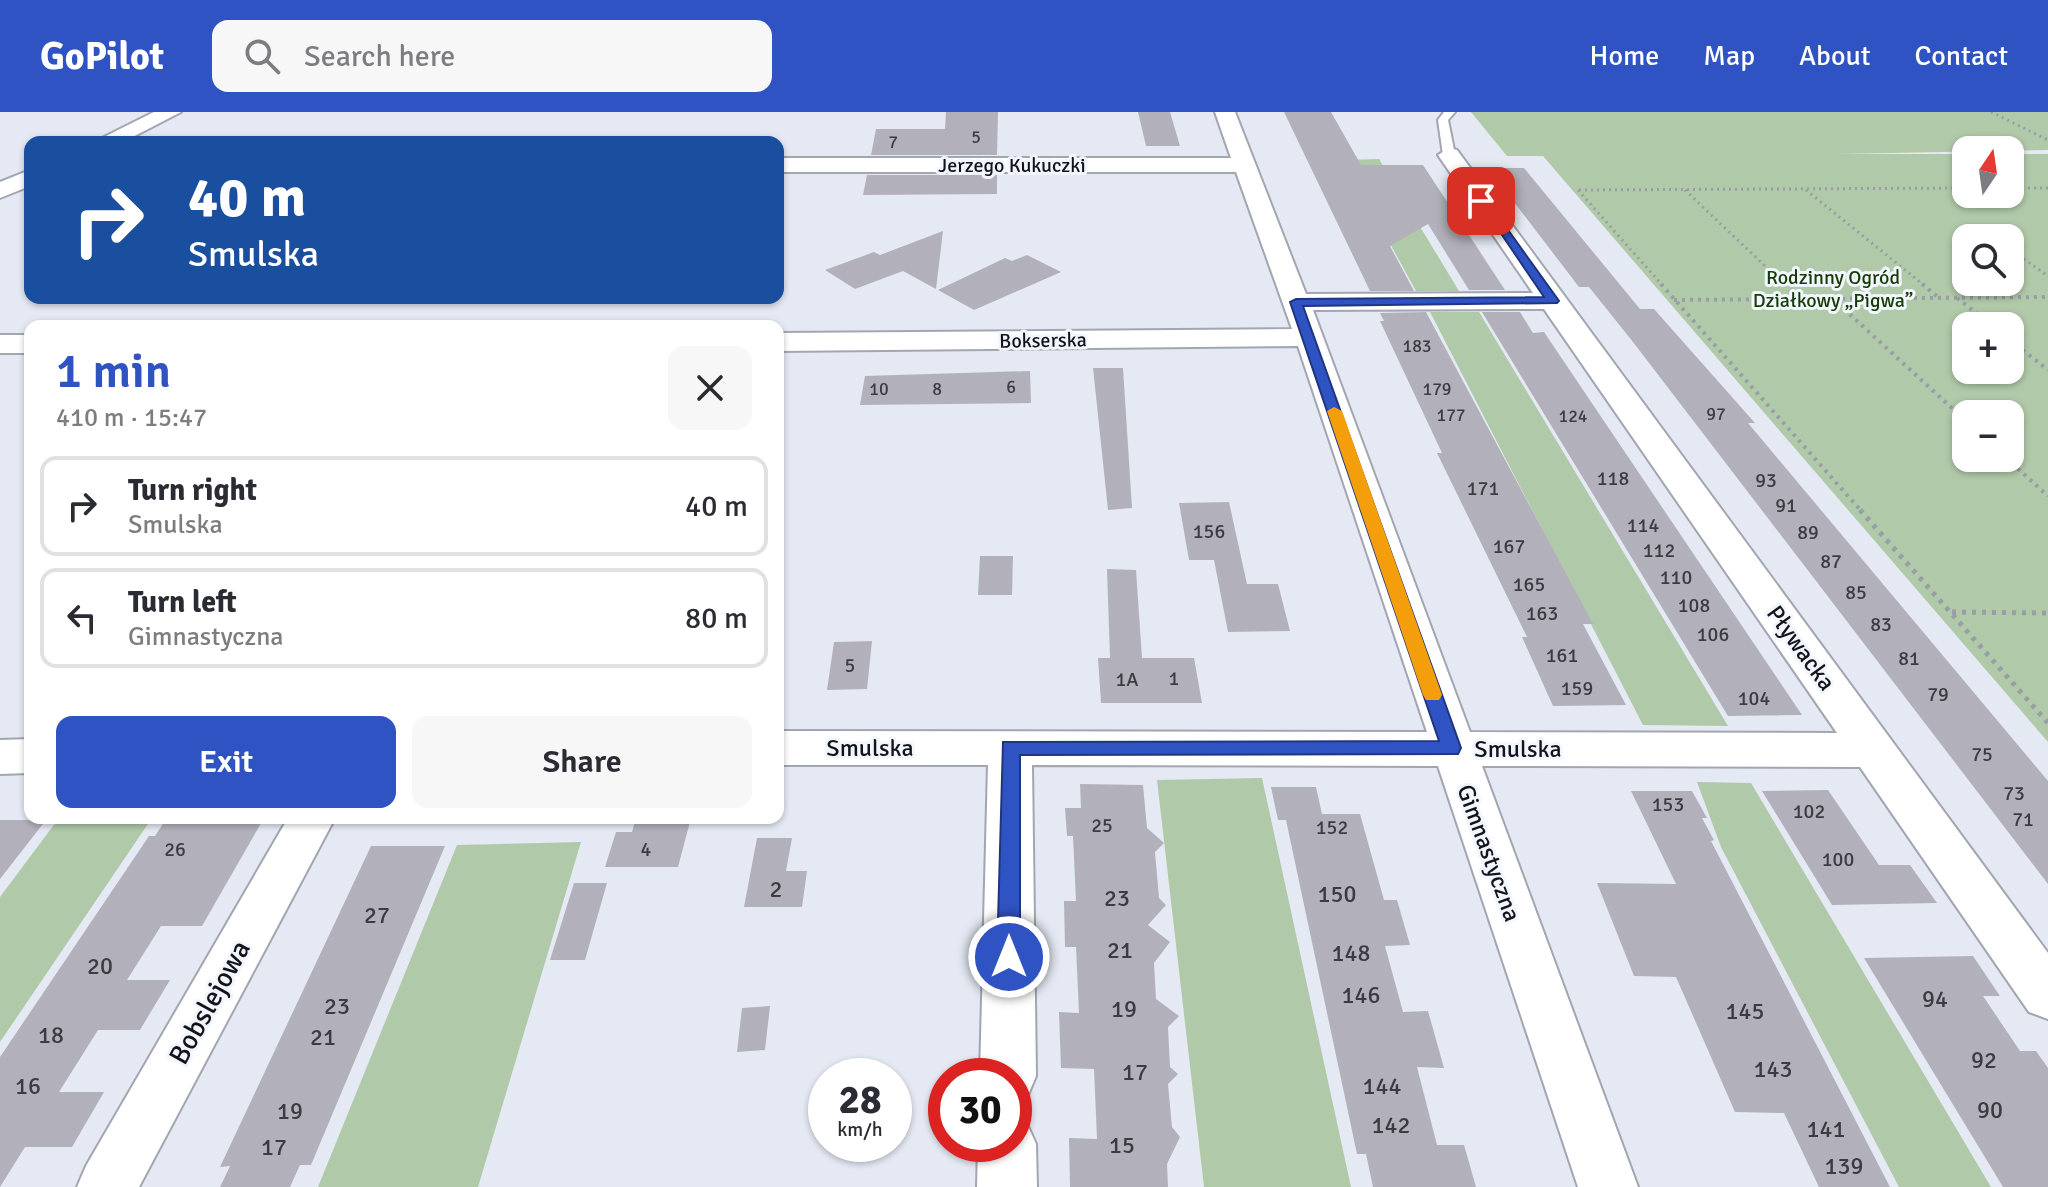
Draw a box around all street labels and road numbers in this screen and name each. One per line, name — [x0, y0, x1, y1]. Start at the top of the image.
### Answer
street label: Jerzego Kukuczki — [938, 153, 1086, 178]
street label: Bokserska — [999, 327, 1087, 354]
street label: Pływacka — [1760, 600, 1842, 696]
street label: Smulska — [826, 733, 914, 763]
street label: Smulska — [1474, 734, 1562, 764]
street label: Gimnastyczna — [1450, 780, 1528, 926]
street label: Bobslejowa — [162, 934, 258, 1071]

